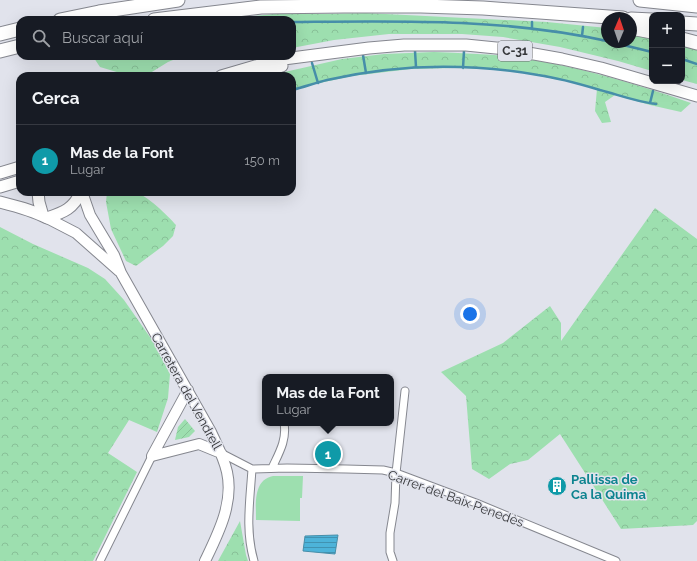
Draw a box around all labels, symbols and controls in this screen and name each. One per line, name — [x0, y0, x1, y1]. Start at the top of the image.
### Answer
north arrow — [601, 12, 637, 48]
map controls — [649, 12, 685, 84]
button: + — [649, 12, 685, 48]
search box — [16, 16, 296, 60]
icon: search — [30, 27, 52, 49]
text: Buscar aquí — [62, 29, 143, 47]
road number: C-31 — [498, 41, 532, 61]
button: − — [649, 48, 685, 84]
text: Cerca — [32, 88, 80, 108]
text: Mas de la Font — [70, 144, 174, 162]
text: 1 — [42, 153, 48, 168]
text: 150 m — [244, 153, 280, 168]
text: Lugar — [70, 162, 105, 177]
your location — [460, 304, 480, 324]
street label: Carretera del Vendrell — [148, 330, 225, 453]
popup — [262, 374, 394, 426]
text: Mas de la Font — [276, 384, 380, 402]
text: Lugar — [276, 402, 311, 417]
pin: 1 — [315, 439, 341, 469]
street label: Carrer del Baix Penedès — [386, 467, 526, 530]
place label: Pallissa de Ca la Quima — [571, 472, 646, 502]
building icon: Pallissa de Ca la Quima — [546, 475, 568, 497]

